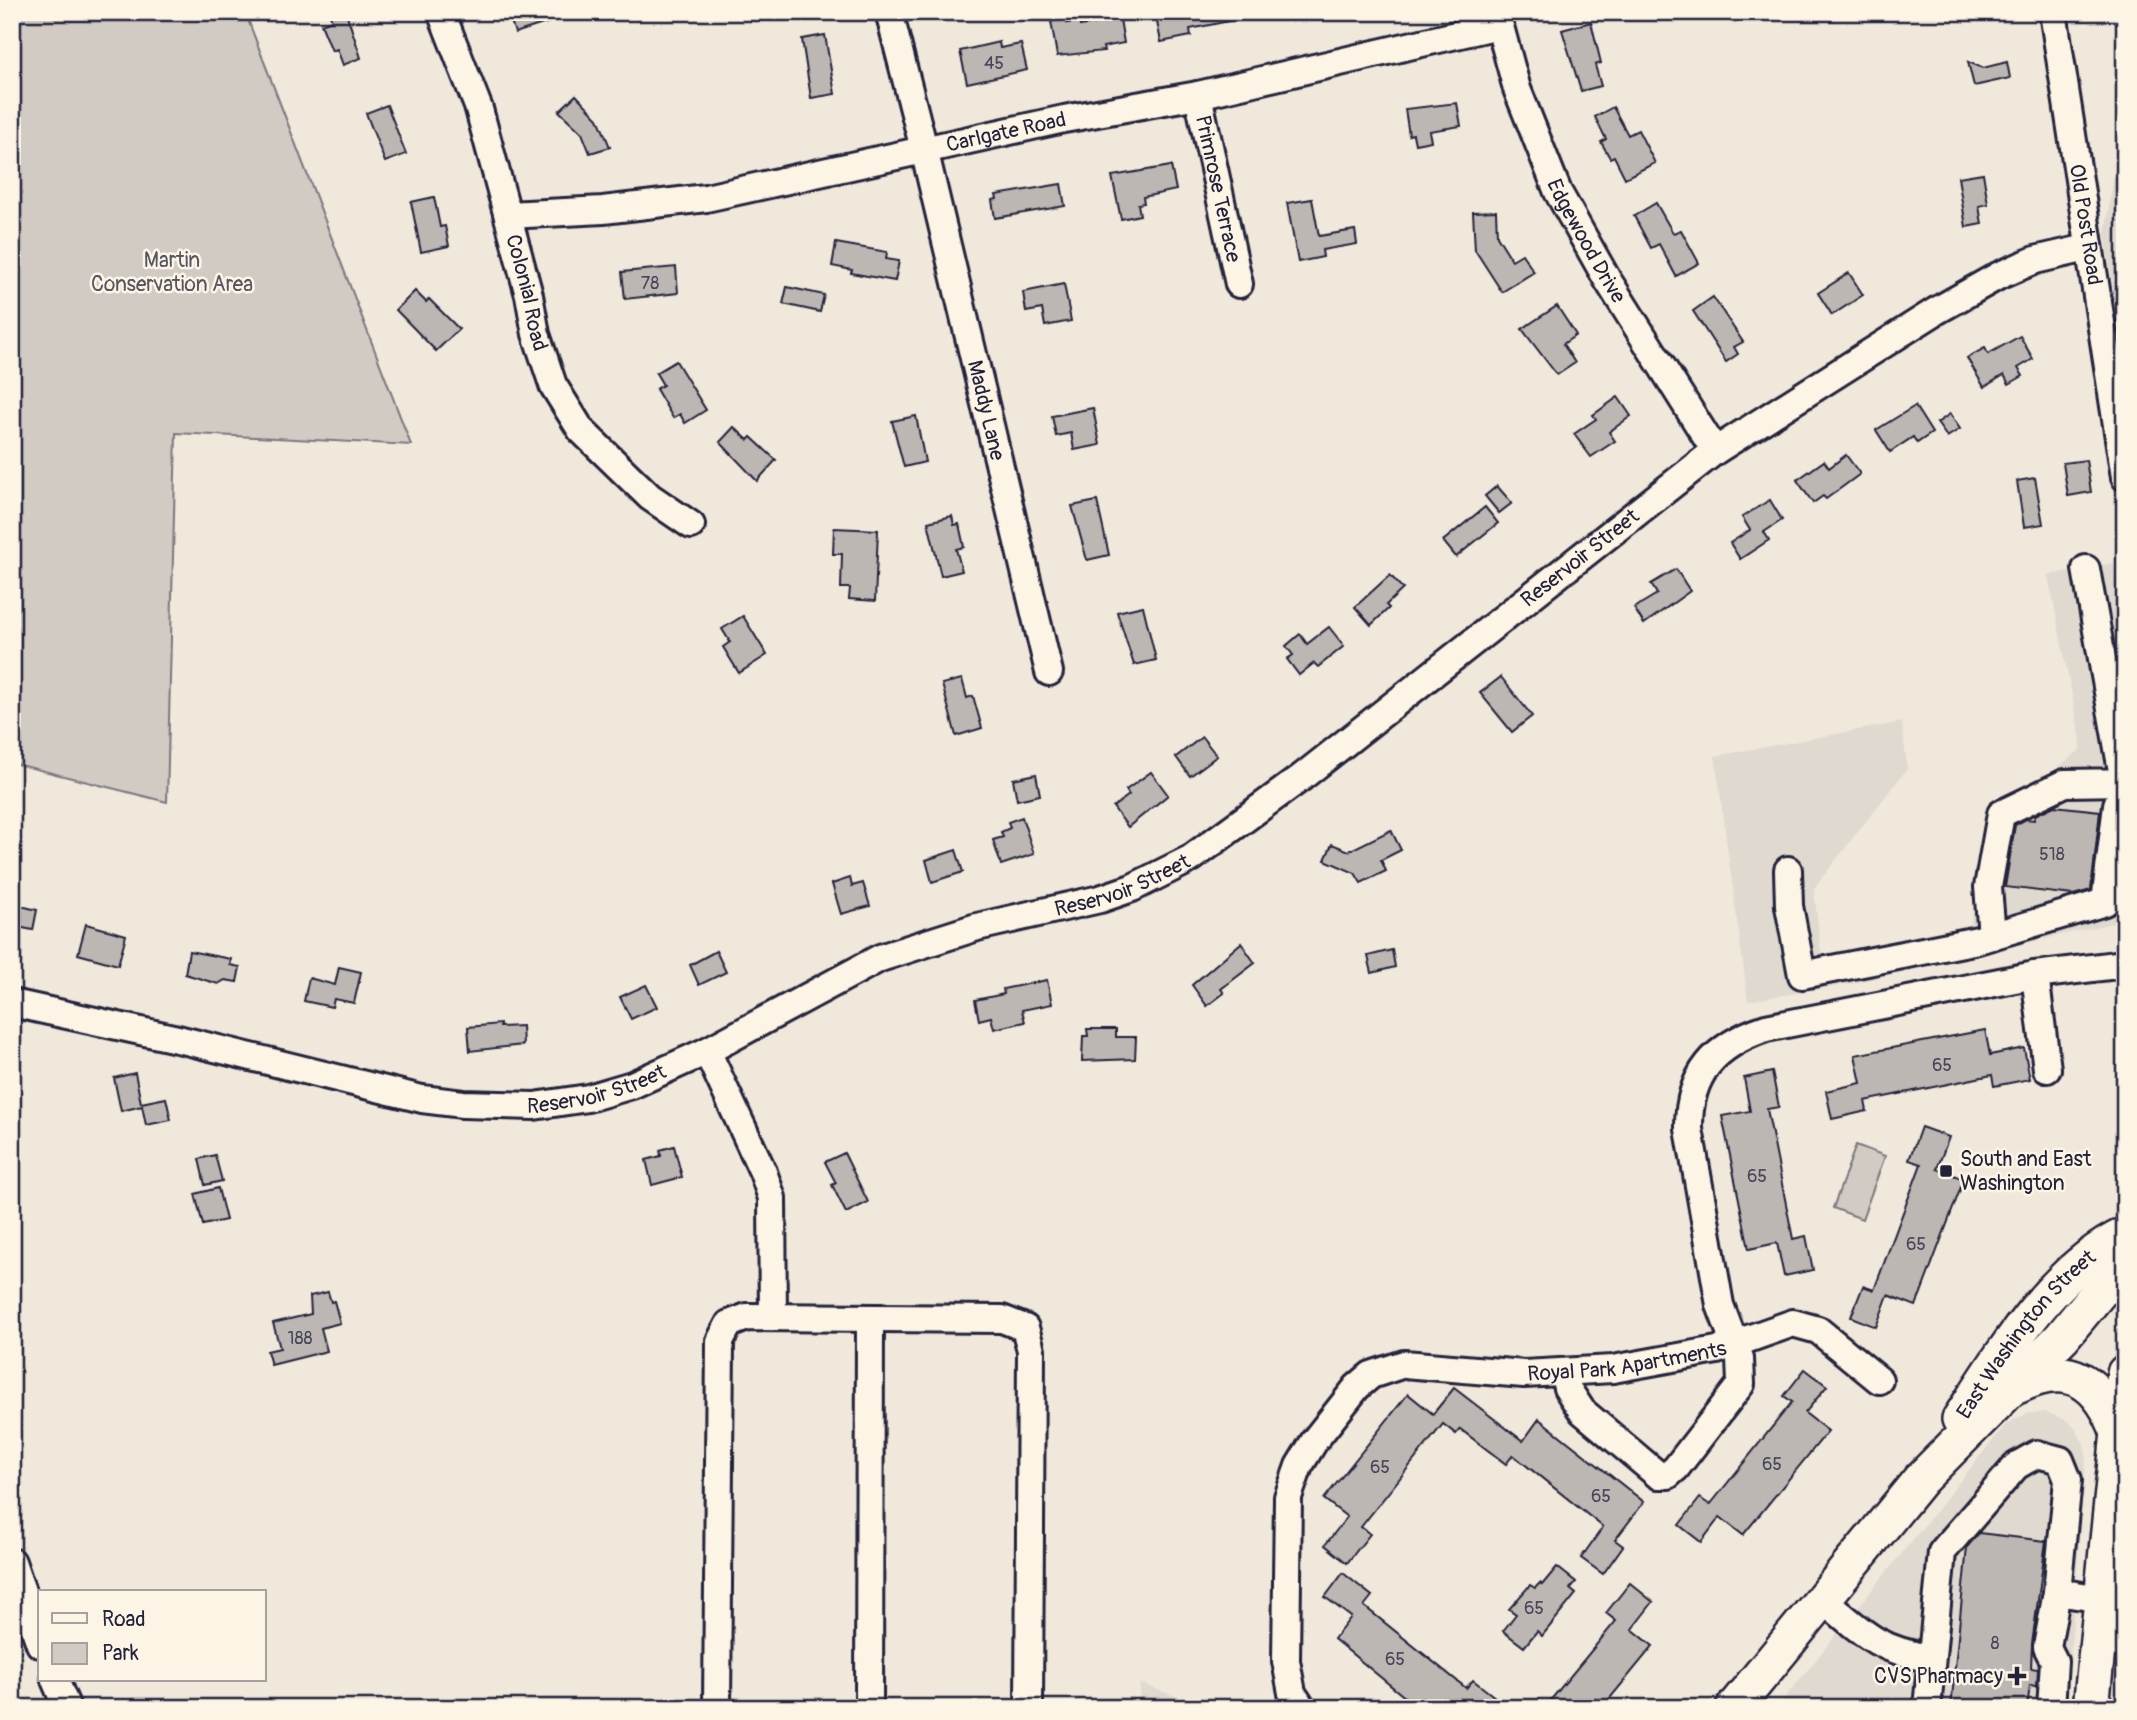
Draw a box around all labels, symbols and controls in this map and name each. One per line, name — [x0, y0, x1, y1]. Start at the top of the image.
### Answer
house number: 45 — [984, 52, 1004, 75]
street label: Carlgate Road — [944, 106, 1068, 159]
street label: Primrose Terrace — [1189, 113, 1247, 266]
street label: Old Post Road — [2063, 162, 2108, 287]
street label: Edgewood Drive — [1540, 175, 1632, 309]
street label: Colonial Road — [499, 232, 554, 355]
park label: Martin Conservation Area — [91, 247, 253, 298]
house number: 78 — [641, 272, 659, 295]
street label: Maddy Lane — [961, 358, 1011, 464]
street label: Reservoir Street — [1515, 503, 1645, 613]
house number: 518 — [2039, 843, 2065, 866]
street label: Reservoir Street — [1052, 848, 1195, 923]
house number: 65 — [1932, 1054, 1952, 1077]
street label: Reservoir Street — [526, 1058, 671, 1120]
place label: South and East Washington — [1960, 1146, 2092, 1197]
marker: South and East Washington — [1938, 1163, 1954, 1179]
house number: 65 — [1747, 1165, 1767, 1188]
house number: 65 — [1906, 1233, 1926, 1256]
street label: East Washington Street — [1951, 1244, 2102, 1424]
house number: 188 — [287, 1327, 313, 1350]
street label: Royal Park Apartments — [1527, 1334, 1731, 1388]
house number: 65 — [1762, 1453, 1782, 1476]
house number: 65 — [1370, 1456, 1390, 1479]
house number: 65 — [1591, 1485, 1611, 1508]
legend — [38, 1590, 266, 1682]
house number: 65 — [1524, 1597, 1544, 1620]
text: Road — [102, 1606, 146, 1633]
house number: 8 — [1990, 1632, 2000, 1655]
text: Park — [102, 1640, 139, 1667]
house number: 65 — [1385, 1648, 1405, 1671]
place label: CVS Pharmacy — [1874, 1663, 2003, 1690]
marker: CVS Pharmacy — [2009, 1668, 2025, 1684]

